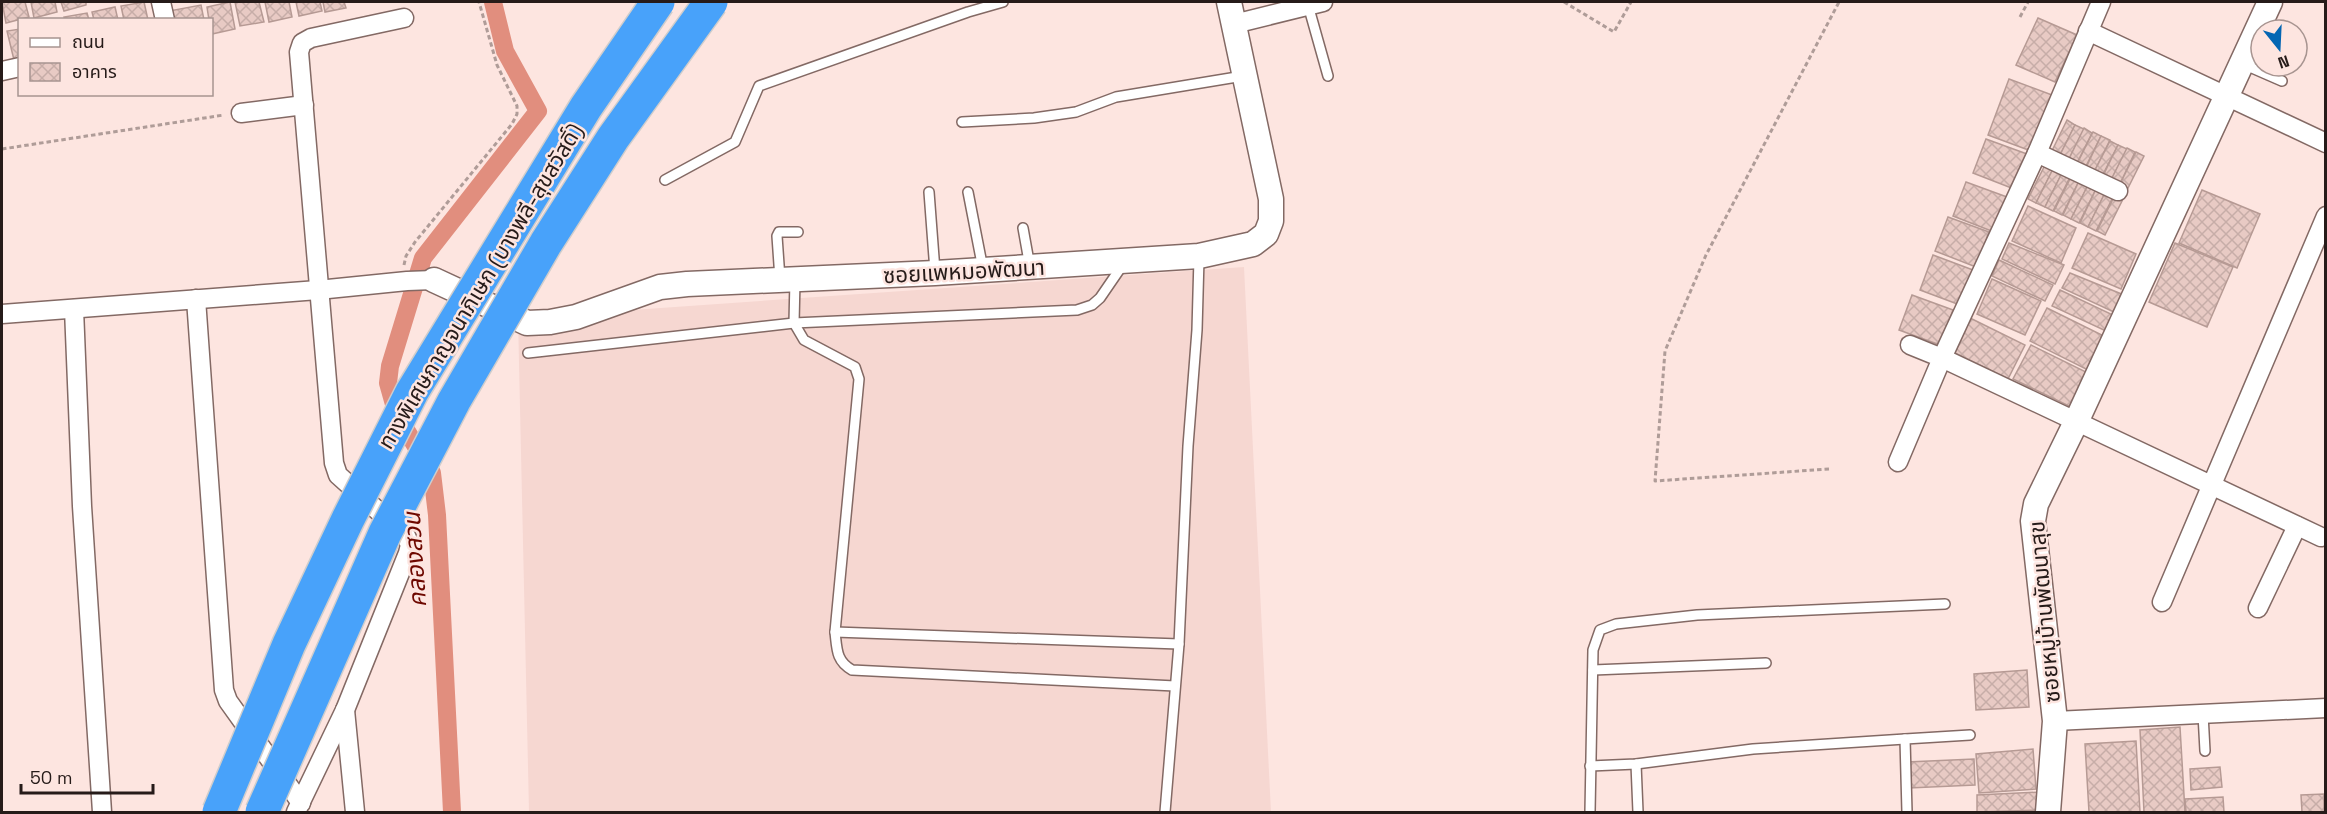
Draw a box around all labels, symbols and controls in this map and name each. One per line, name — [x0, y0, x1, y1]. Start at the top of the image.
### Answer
legend — [18, 18, 213, 96]
north arrow — [2249, 18, 2309, 78]
text: ถนน — [72, 30, 105, 53]
text: N — [2275, 50, 2292, 73]
text: อาคาร — [72, 60, 117, 83]
street label: ทางพิเศษกาญจนาภิเษก (บางพลี-สุขสวัสดิ์) — [371, 118, 589, 454]
street label: ซอยแพหมอพัฒนา — [882, 253, 1046, 289]
water label: คลองสวน — [396, 510, 433, 609]
street label: ซอยหมู่บ้านพัฒนาสุข — [2022, 520, 2066, 704]
scale bar — [21, 757, 153, 795]
text: 50 m — [30, 766, 72, 789]

